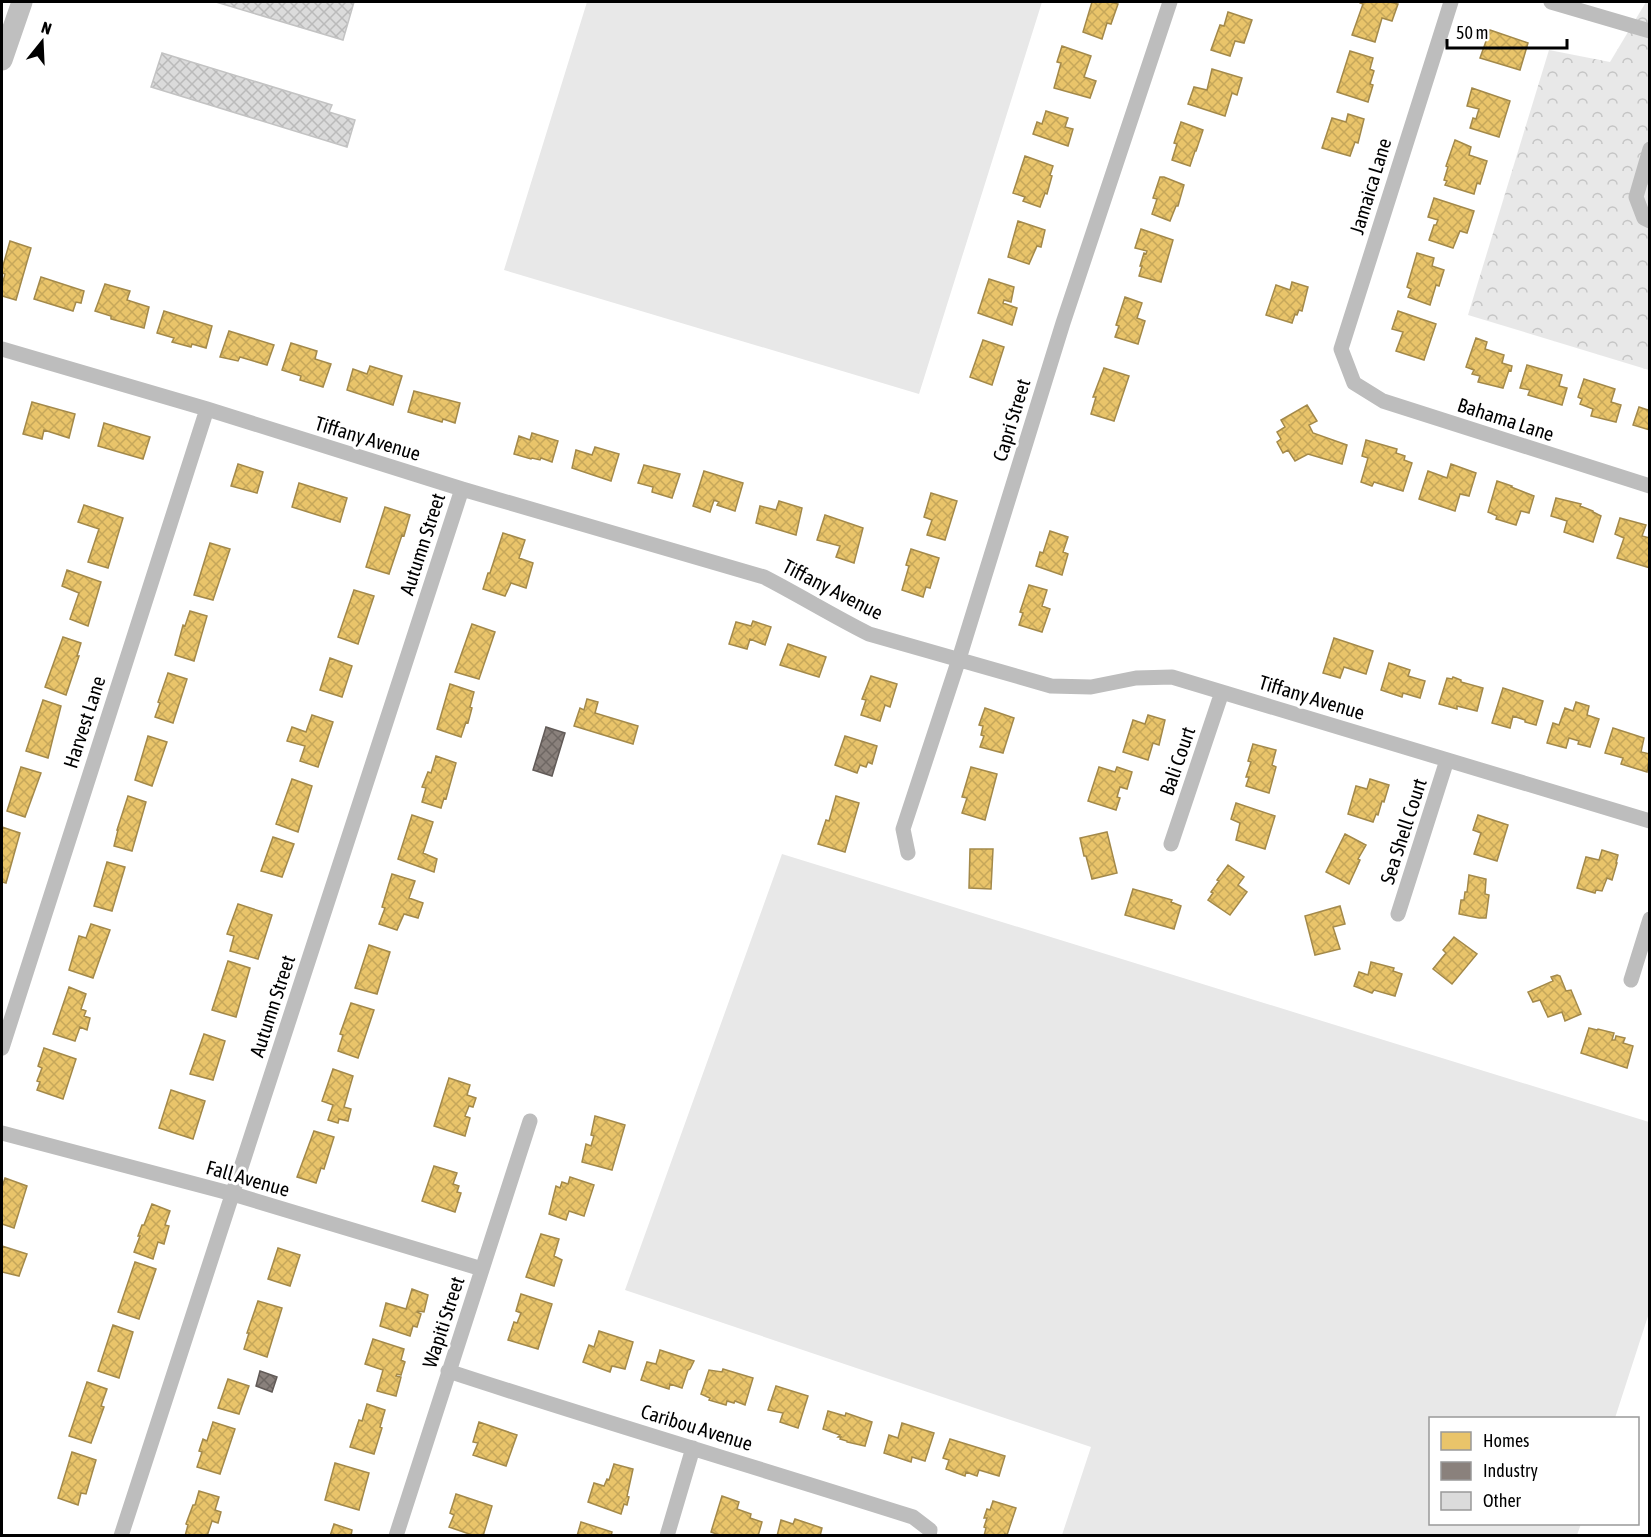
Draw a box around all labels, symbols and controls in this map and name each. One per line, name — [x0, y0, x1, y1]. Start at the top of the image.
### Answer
north arrow — [12, 12, 72, 72]
scale bar — [1447, 12, 1567, 50]
text: N — [39, 18, 54, 38]
text: 50 m — [1456, 22, 1488, 43]
street label: Jamaica Lane — [1344, 135, 1396, 237]
street label: Capri Street — [988, 376, 1034, 464]
street label: Bahama Lane — [1455, 393, 1557, 445]
street label: Tiffany Avenue — [312, 411, 424, 465]
street label: Autumn Street — [395, 490, 449, 598]
street label: Tiffany Avenue — [779, 554, 887, 624]
street label: Tiffany Avenue — [1256, 670, 1368, 724]
street label: Harvest Lane — [58, 673, 110, 771]
street label: Bali Court — [1155, 723, 1199, 798]
street label: Sea Shell Court — [1375, 775, 1431, 887]
street label: Autumn Street — [245, 952, 299, 1060]
street label: Fall Avenue — [204, 1155, 292, 1201]
street label: Wapiti Street — [417, 1273, 469, 1370]
street label: Caribou Avenue — [638, 1399, 756, 1455]
legend — [1429, 1417, 1639, 1525]
text: Homes — [1483, 1430, 1529, 1451]
text: Industry — [1483, 1460, 1538, 1481]
text: Other — [1483, 1490, 1522, 1511]

